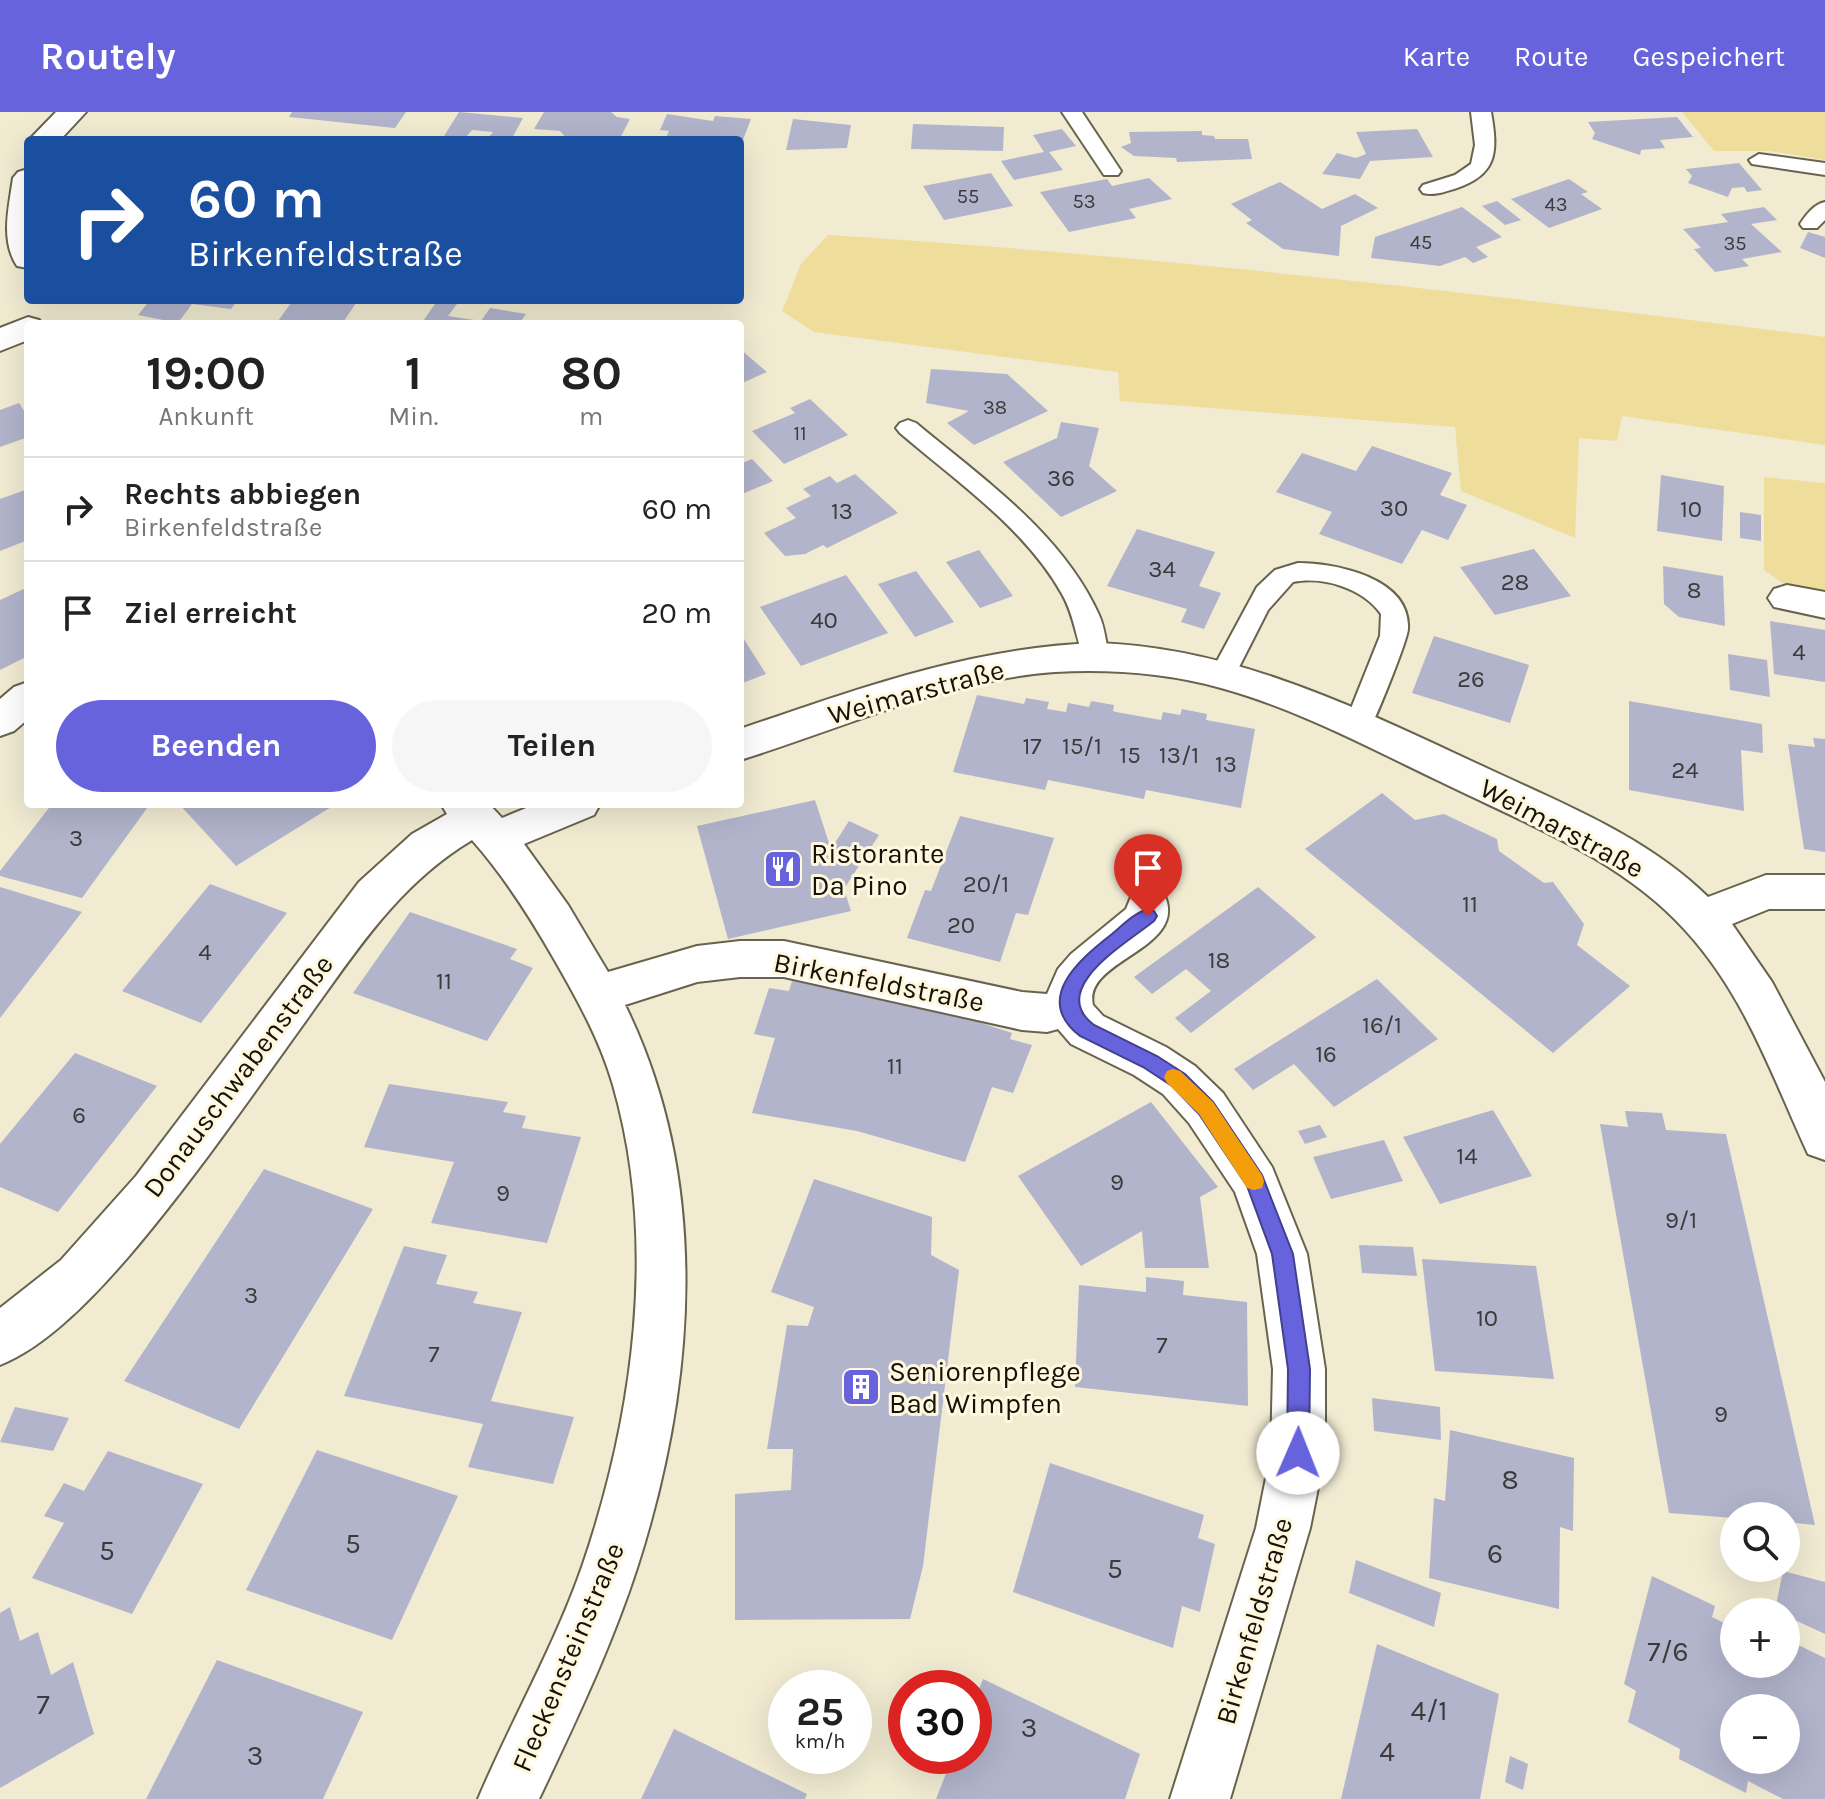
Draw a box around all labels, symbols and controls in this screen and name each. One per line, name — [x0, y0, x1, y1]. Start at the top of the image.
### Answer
text: Routely — [40, 34, 176, 79]
text: Karte — [1403, 40, 1470, 73]
text: Route — [1514, 40, 1588, 73]
text: Gespeichert — [1632, 40, 1785, 73]
text: 60 m — [188, 166, 325, 231]
icon: right — [56, 168, 160, 272]
house number: 55 — [957, 185, 979, 208]
house number: 53 — [1072, 190, 1096, 213]
house number: 43 — [1545, 193, 1567, 216]
house number: 45 — [1410, 231, 1432, 254]
house number: 35 — [1723, 232, 1747, 255]
text: Birkenfeldstraße — [188, 233, 463, 275]
text: 19:00 — [146, 345, 266, 401]
text: 1 — [405, 345, 422, 401]
text: 80 — [560, 345, 622, 401]
house number: 38 — [983, 396, 1007, 419]
text: Ankunft — [158, 401, 254, 432]
text: Min. — [388, 401, 438, 432]
text: m — [579, 401, 603, 432]
house number: 11 — [793, 422, 807, 445]
house number: 36 — [1047, 464, 1075, 492]
text: Rechts abbiegen — [124, 476, 361, 512]
icon: right — [56, 487, 100, 531]
text: 60 m — [642, 491, 712, 527]
house number: 30 — [1380, 494, 1408, 522]
house number: 10 — [1680, 495, 1702, 523]
house number: 13 — [831, 497, 853, 525]
text: Birkenfeldstraße — [124, 512, 322, 543]
house number: 34 — [1148, 555, 1176, 583]
house number: 28 — [1501, 568, 1529, 596]
house number: 8 — [1687, 576, 1701, 604]
icon: arrive — [56, 591, 100, 635]
text: Ziel erreicht — [124, 595, 297, 631]
text: 20 m — [642, 595, 712, 631]
house number: 40 — [810, 606, 838, 634]
house number: 4 — [1792, 638, 1806, 666]
street label: Weimarstraße — [824, 653, 1008, 731]
house number: 26 — [1457, 665, 1485, 693]
button: Beenden — [56, 700, 376, 792]
button: Teilen — [392, 700, 712, 792]
house number: 17 — [1022, 732, 1042, 760]
house number: 15/1 — [1062, 732, 1102, 760]
house number: 15 — [1119, 741, 1141, 769]
house number: 13/1 — [1159, 741, 1199, 769]
house number: 13 — [1215, 750, 1237, 778]
house number: 24 — [1671, 756, 1699, 784]
street label: Weimarstraße — [1474, 771, 1650, 885]
house number: 3 — [69, 824, 83, 852]
pin — [1114, 834, 1182, 916]
place label: Ristorante Da Pino — [811, 837, 944, 902]
icon: arrive — [1126, 846, 1170, 890]
restaurant icon: Ristorante Da Pino — [762, 848, 804, 890]
house number: 20/1 — [963, 870, 1009, 898]
house number: 11 — [1462, 890, 1478, 918]
house number: 20 — [947, 911, 975, 939]
house number: 4 — [198, 938, 212, 966]
street label: Birkenfeldstraße — [771, 945, 987, 1019]
house number: 18 — [1208, 946, 1230, 974]
street label: Donauschwabenstraße — [136, 948, 340, 1204]
house number: 11 — [436, 967, 452, 995]
house number: 16/1 — [1362, 1011, 1402, 1039]
house number: 16 — [1315, 1040, 1337, 1068]
house number: 11 — [887, 1052, 903, 1080]
house number: 6 — [72, 1101, 86, 1129]
house number: 14 — [1456, 1142, 1478, 1170]
house number: 9 — [1110, 1168, 1124, 1196]
house number: 9 — [496, 1179, 510, 1207]
house number: 9/1 — [1665, 1206, 1697, 1234]
house number: 3 — [244, 1281, 258, 1309]
house number: 10 — [1476, 1304, 1498, 1332]
house number: 7 — [1156, 1331, 1168, 1359]
house number: 7 — [428, 1340, 440, 1368]
place label: Seniorenpflege Bad Wimpfen — [889, 1355, 1081, 1420]
building icon: Seniorenpflege Bad Wimpfen — [840, 1366, 882, 1408]
house number: 9 — [1714, 1400, 1728, 1428]
position arrow — [1256, 1411, 1340, 1495]
house number: 8 — [1501, 1463, 1519, 1496]
map controls — [1720, 1502, 1800, 1774]
button: search — [1720, 1502, 1800, 1582]
street label: Birkenfeldstraße — [1209, 1514, 1299, 1728]
house number: 5 — [345, 1527, 361, 1560]
house number: 5 — [99, 1534, 115, 1567]
house number: 6 — [1487, 1537, 1503, 1570]
street label: Fleckensteinstraße — [505, 1538, 631, 1776]
house number: 5 — [1107, 1552, 1123, 1585]
button: + — [1720, 1598, 1800, 1678]
house number: 7/6 — [1647, 1635, 1689, 1668]
speed limit sign: 30 — [888, 1670, 992, 1774]
house number: 7 — [36, 1688, 50, 1721]
text: 25 — [796, 1688, 844, 1735]
house number: 4/1 — [1411, 1694, 1447, 1727]
button: − — [1720, 1694, 1800, 1774]
house number: 3 — [1021, 1711, 1037, 1744]
text: km/h — [795, 1730, 845, 1753]
house number: 4 — [1379, 1735, 1395, 1768]
house number: 3 — [247, 1739, 263, 1772]

